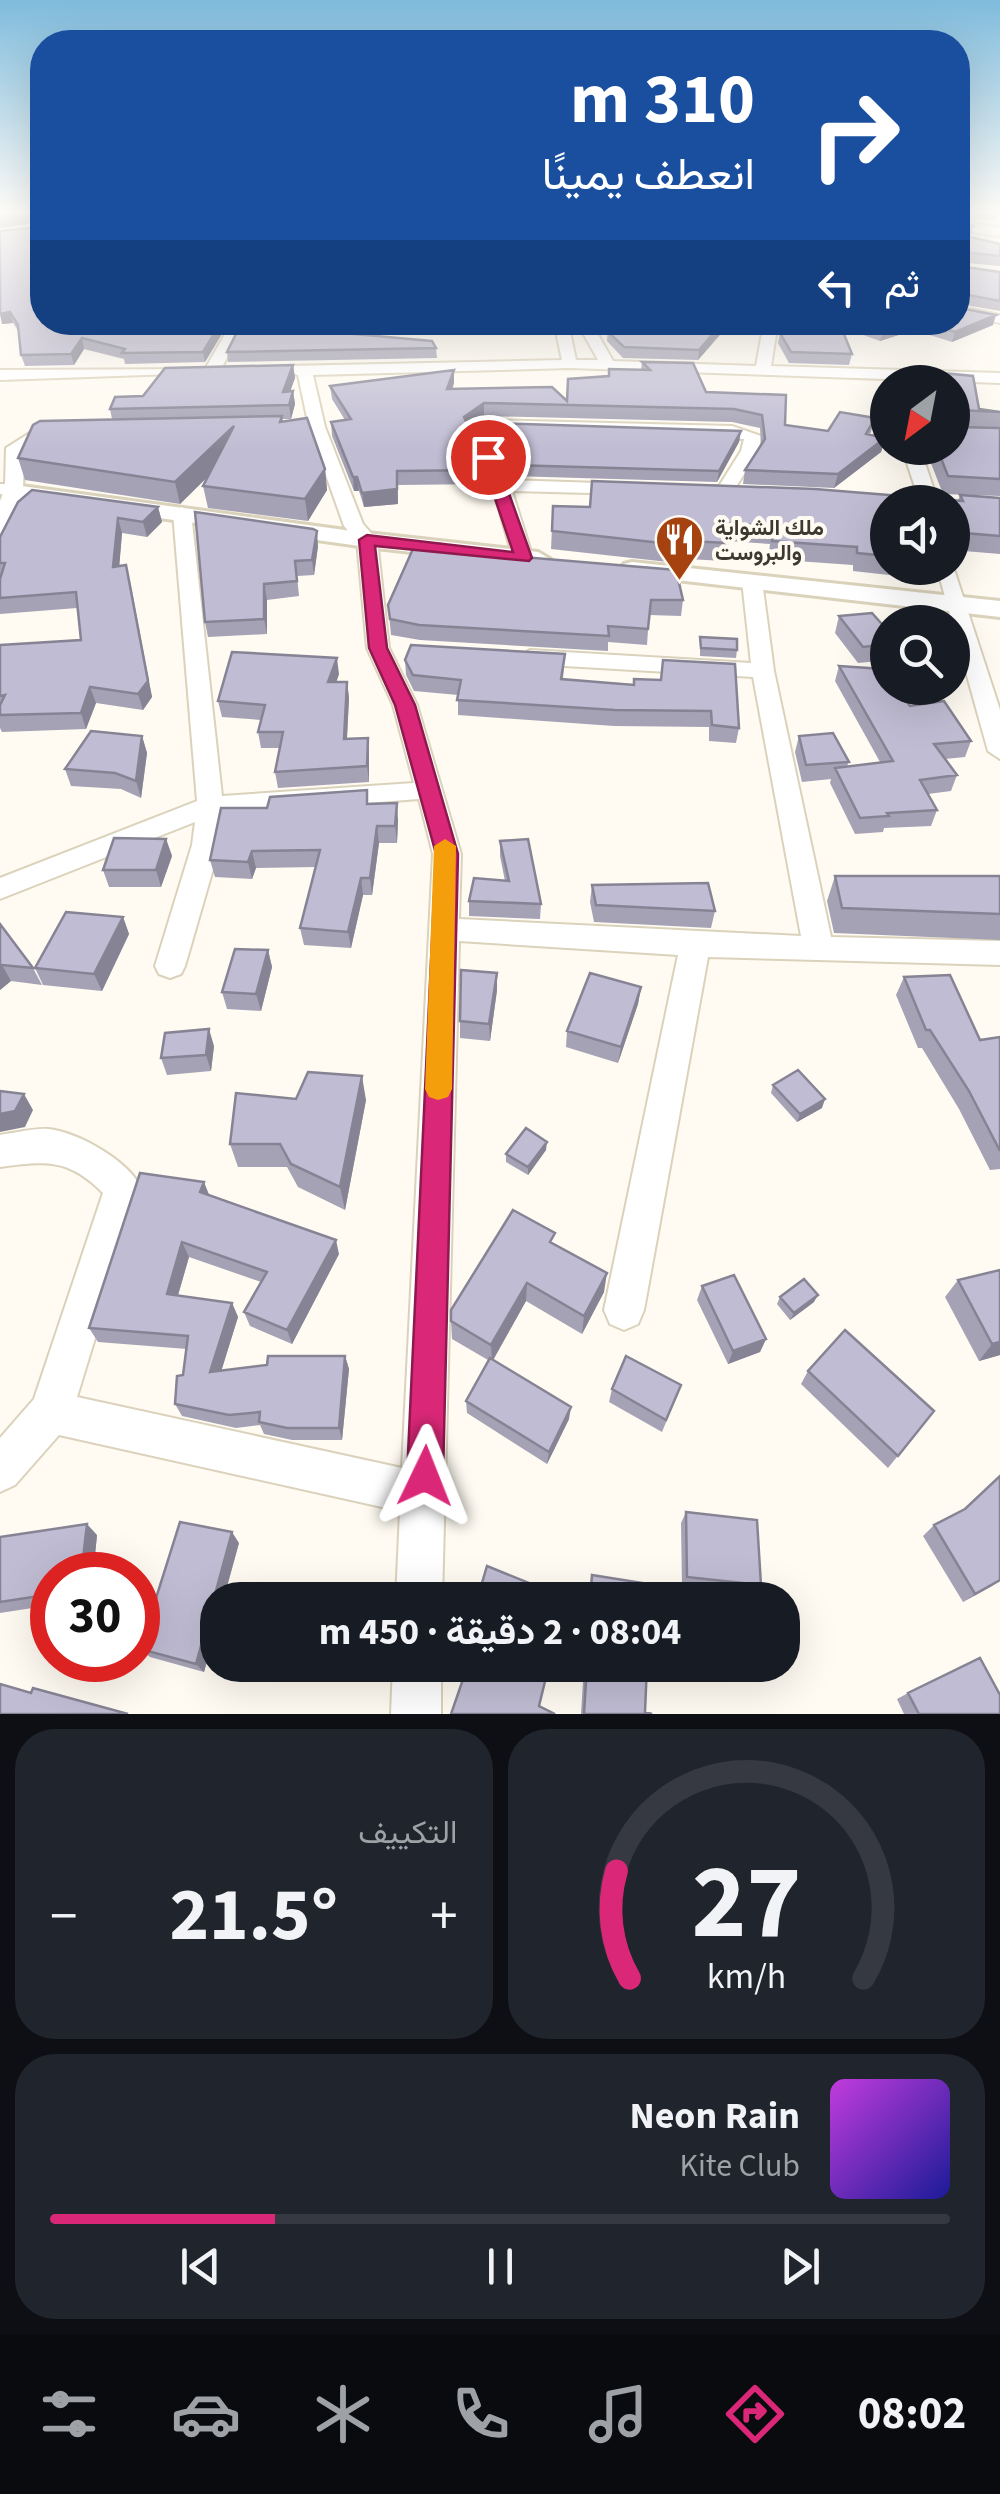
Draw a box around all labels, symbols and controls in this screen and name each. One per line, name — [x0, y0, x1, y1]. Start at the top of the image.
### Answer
text: 310 m — [570, 50, 755, 150]
icon: right — [790, 70, 920, 200]
text: انعطف يمينًا — [542, 143, 755, 207]
text: ثم — [884, 258, 920, 312]
icon: left — [809, 260, 864, 315]
north arrow — [870, 365, 970, 465]
map controls — [870, 365, 970, 705]
pin — [446, 415, 531, 500]
icon: arrive — [461, 430, 516, 485]
button: sound — [870, 485, 970, 585]
place label: ملك الشواية والبروست — [715, 512, 824, 569]
restaurant icon: ملك الشواية والبروست — [654, 514, 706, 582]
button: search — [870, 605, 970, 705]
position arrow — [373, 1424, 477, 1528]
speed limit sign: 30 — [30, 1552, 160, 1682]
text: 08:04 · 2 دقيقة · 450 m — [319, 1605, 681, 1659]
text: التكييف — [358, 1810, 458, 1856]
text: 27 — [691, 1830, 801, 1978]
text: 21.5° — [169, 1862, 338, 1969]
text: − — [50, 1878, 77, 1956]
text: + — [430, 1878, 458, 1956]
text: km/h — [707, 1951, 786, 2002]
text: Neon Rain — [629, 2089, 800, 2143]
text: Kite Club — [679, 2143, 800, 2189]
icon: previous — [173, 2239, 228, 2294]
icon: pause — [473, 2239, 528, 2294]
icon: next — [773, 2239, 828, 2294]
icon: filters — [34, 2379, 104, 2449]
icon: car — [171, 2379, 241, 2449]
icon: climate — [308, 2379, 378, 2449]
icon: phone — [446, 2379, 516, 2449]
icon: music — [583, 2379, 653, 2449]
icon: directions — [720, 2379, 790, 2449]
text: 08:02 — [858, 2382, 966, 2446]

